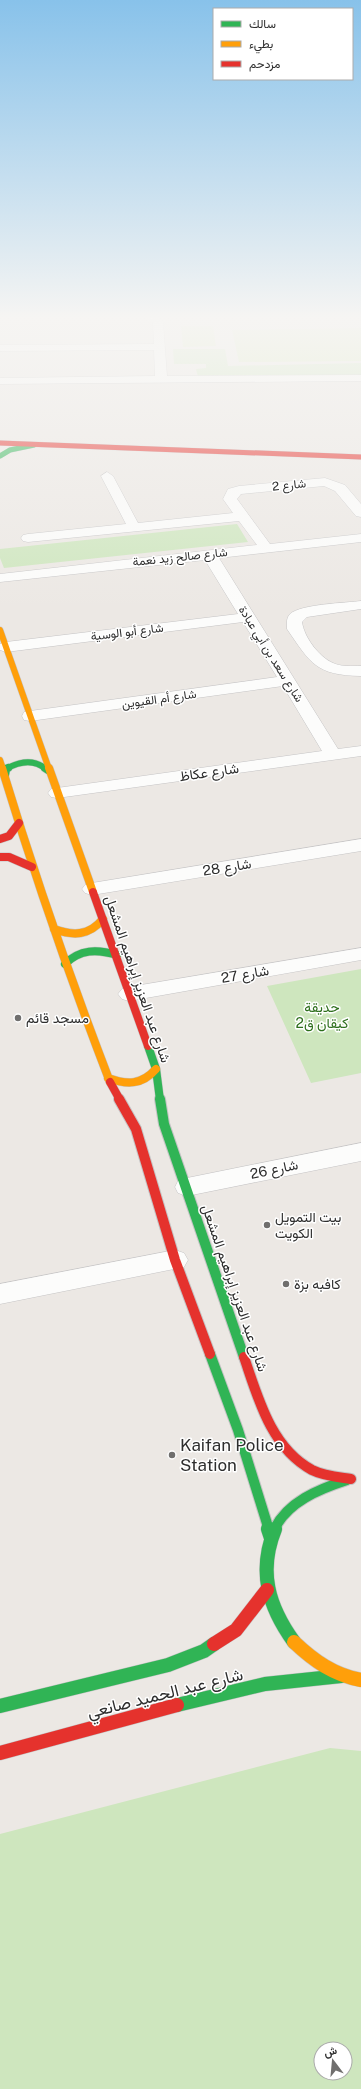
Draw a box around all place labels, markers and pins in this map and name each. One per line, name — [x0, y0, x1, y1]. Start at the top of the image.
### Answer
place label: مسجد قائم — [26, 1010, 89, 1027]
marker: مسجد قائم — [13, 1013, 23, 1023]
place label: بيت التمويل الكويت — [275, 1209, 341, 1242]
marker: بيت التمويل الكويت — [262, 1220, 272, 1230]
place label: كافبه بزة — [294, 1276, 341, 1293]
marker: كافبه بزة — [281, 1279, 291, 1289]
place label: Kaifan Police Station — [180, 1435, 284, 1475]
marker: Kaifan Police Station — [167, 1450, 177, 1460]

